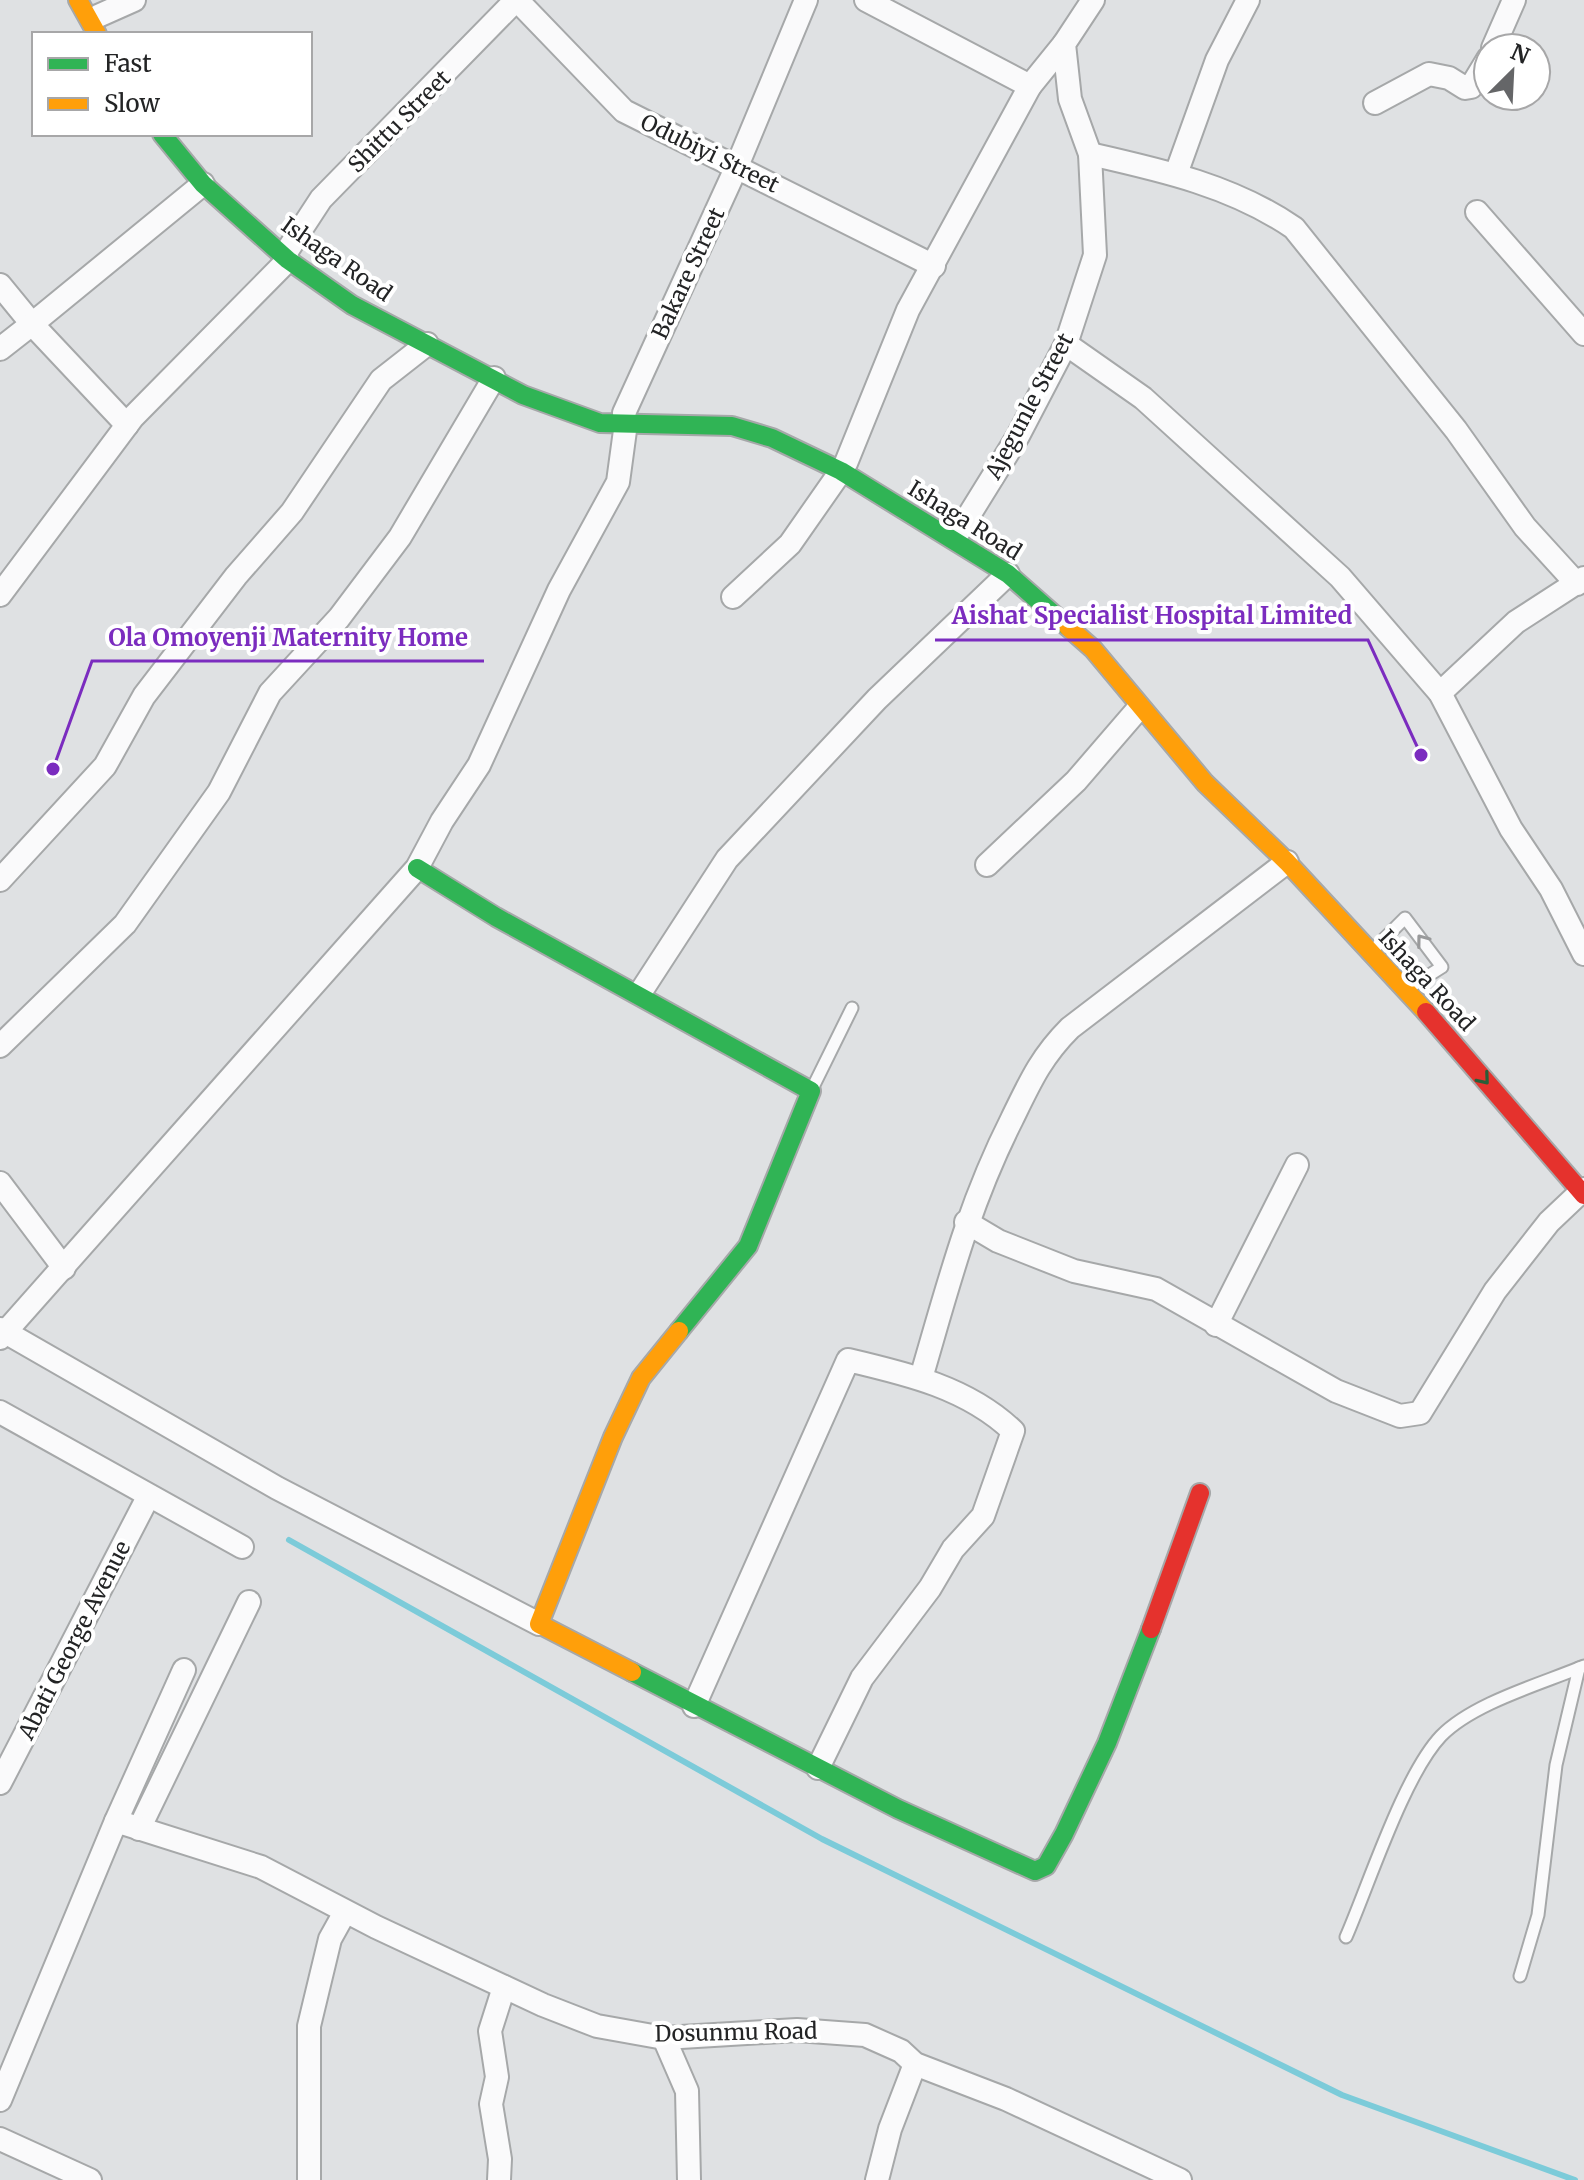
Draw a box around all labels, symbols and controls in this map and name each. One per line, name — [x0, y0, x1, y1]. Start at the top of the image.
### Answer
legend — [32, 32, 312, 136]
north arrow — [1472, 32, 1552, 112]
text: N — [1506, 37, 1534, 70]
text: Fast — [104, 48, 152, 79]
street label: Shittu Street — [342, 64, 456, 178]
text: Slow — [104, 88, 160, 119]
street label: Odubiyi Street — [636, 107, 784, 199]
street label: Bakare Street — [645, 202, 731, 343]
street label: Ishaga Road — [276, 211, 398, 307]
street label: Ajegunle Street — [978, 328, 1079, 485]
street label: Ishaga Road — [903, 474, 1027, 566]
callout: Aishat Specialist Hospital Limited — [935, 592, 1368, 640]
text: Aishat Specialist Hospital Limited — [951, 600, 1352, 631]
callout: Ola Omoyenji Maternity Home — [92, 613, 484, 661]
text: Ola Omoyenji Maternity Home — [108, 622, 468, 653]
street label: Ishaga Road — [1373, 924, 1481, 1036]
one-way arrow — [1417, 934, 1431, 949]
one-way arrow — [1474, 1070, 1489, 1085]
street label: Abati George Avenue — [11, 1536, 136, 1745]
street label: Dosunmu Road — [654, 2017, 818, 2047]

